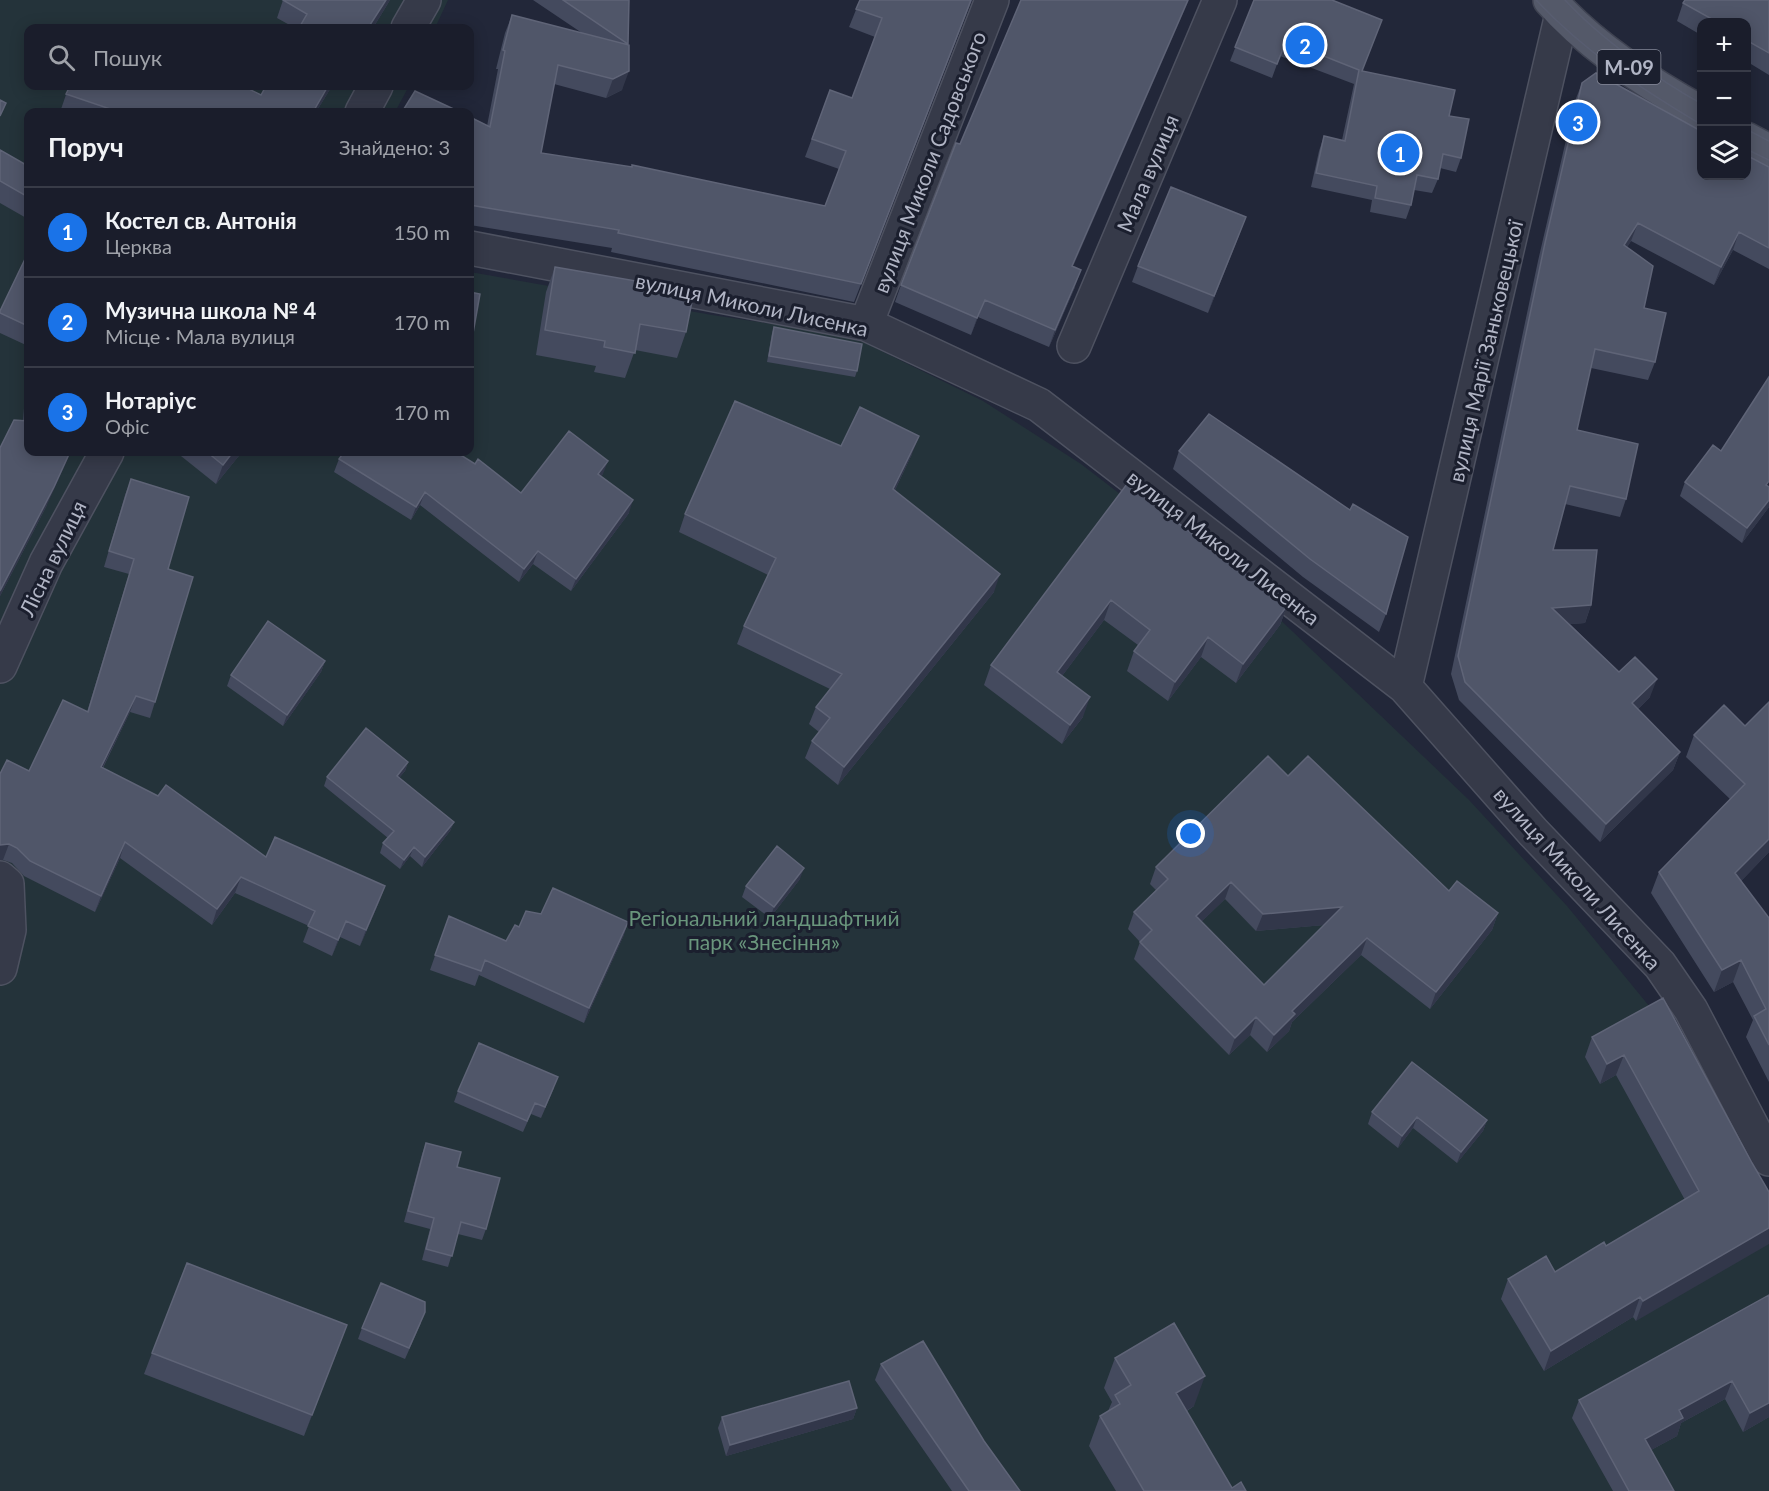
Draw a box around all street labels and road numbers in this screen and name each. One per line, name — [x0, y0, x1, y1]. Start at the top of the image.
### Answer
street label: вулиця Миколи Садовського — [867, 28, 991, 296]
road number: М-09 — [1598, 50, 1660, 84]
street label: Мала вулиця — [1111, 111, 1183, 235]
street label: вулиця Марії Заньковецької — [1443, 217, 1528, 484]
street label: вулиця Миколи Лисенка — [633, 267, 871, 341]
street label: вулиця Миколи Лисенка — [1123, 464, 1325, 630]
street label: Лісна вулиця — [13, 496, 91, 621]
street label: вулиця Миколи Лисенка — [1489, 781, 1667, 975]

